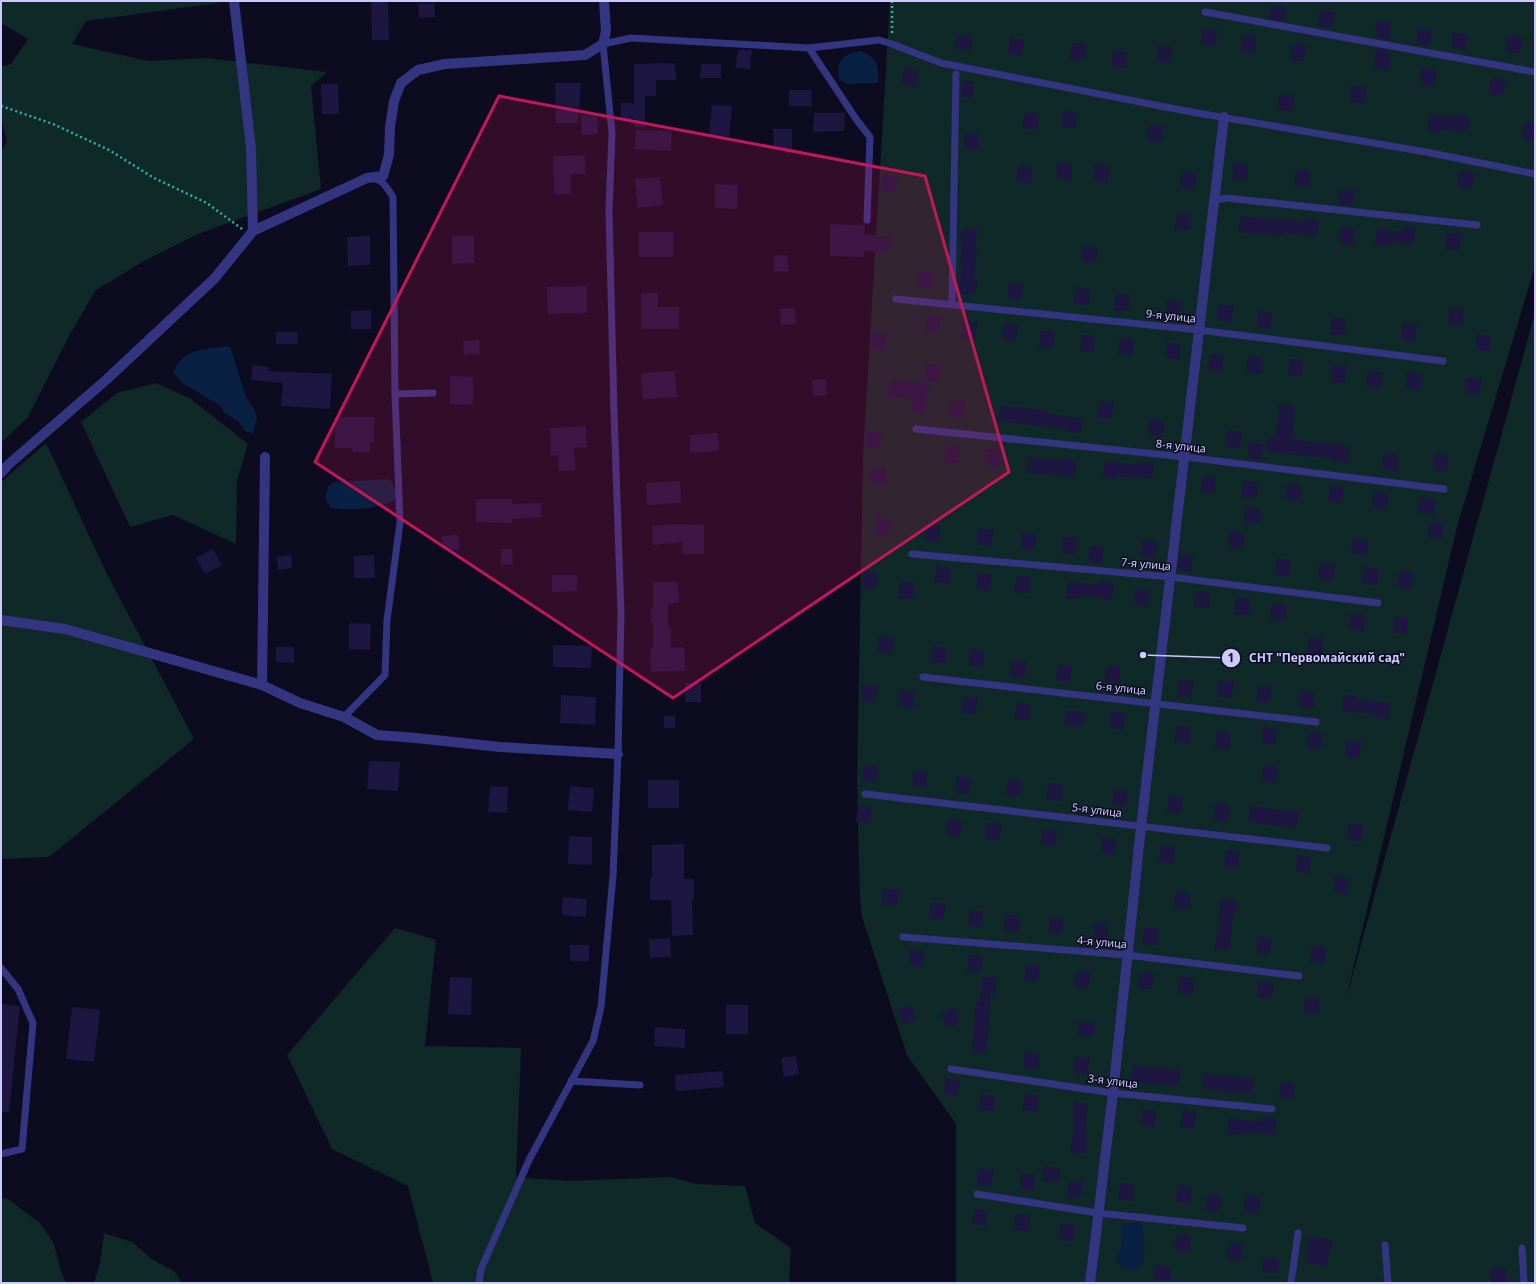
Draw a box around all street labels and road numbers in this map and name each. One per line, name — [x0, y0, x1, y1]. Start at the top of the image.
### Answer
street label: 9-я улица — [1145, 305, 1197, 326]
street label: 8-я улица — [1155, 435, 1207, 456]
street label: 7-я улица — [1120, 554, 1172, 573]
street label: 6-я улица — [1095, 677, 1147, 698]
street label: 5-я улица — [1071, 799, 1123, 820]
street label: 4-я улица — [1076, 932, 1128, 951]
street label: 3-я улица — [1087, 1070, 1139, 1091]

